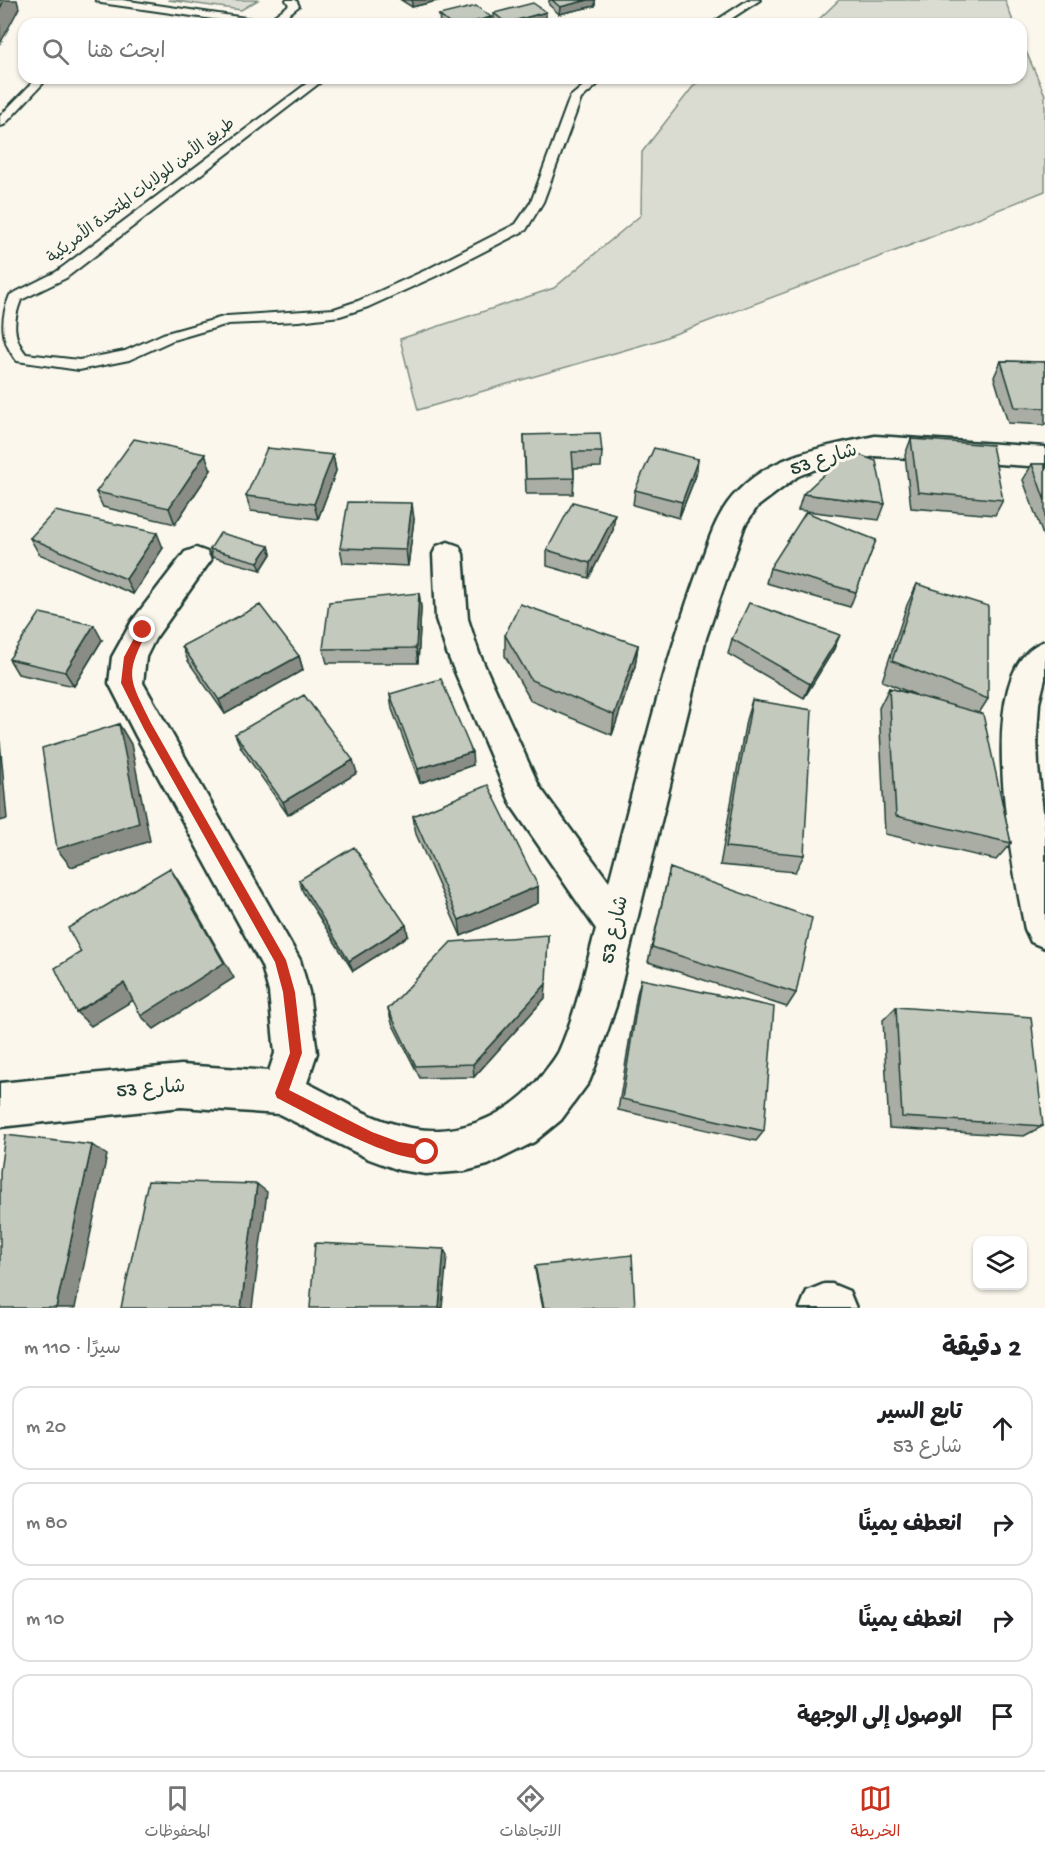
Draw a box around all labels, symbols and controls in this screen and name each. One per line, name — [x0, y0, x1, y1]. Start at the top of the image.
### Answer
search box — [18, 18, 1027, 84]
icon: search — [39, 35, 72, 68]
text: ابحث هنا — [87, 40, 166, 66]
street label: طريق الأمن للولايات المتحدة الأمريكية — [42, 112, 240, 269]
street label: شارع 53 — [787, 439, 860, 482]
route end — [129, 616, 155, 642]
street label: شارع 53 — [596, 894, 635, 966]
street label: شارع 53 — [116, 1075, 186, 1104]
route start — [412, 1138, 438, 1164]
map controls — [973, 1236, 1027, 1290]
button: layers — [973, 1236, 1027, 1290]
text: 2 دقيقة — [942, 1335, 1021, 1366]
text: سيرًا · 110 m — [24, 1338, 121, 1361]
text: تابع السير — [878, 1401, 962, 1427]
icon: ahead — [986, 1412, 1019, 1445]
text: 20 m — [26, 1417, 66, 1440]
text: شارع 53 — [893, 1437, 962, 1460]
icon: right — [986, 1508, 1019, 1541]
text: 80 m — [26, 1513, 67, 1536]
text: انعطف يمينًا — [859, 1513, 962, 1539]
icon: right — [986, 1604, 1019, 1637]
text: 10 m — [26, 1609, 64, 1632]
text: انعطف يمينًا — [859, 1609, 962, 1635]
icon: arrive — [986, 1700, 1019, 1733]
text: الوصول إلى الوجهة — [797, 1705, 962, 1731]
tab: المحفوظات — [145, 1782, 210, 1845]
tab: الاتجاهات — [500, 1782, 561, 1845]
tab: الخريطة — [851, 1782, 900, 1845]

